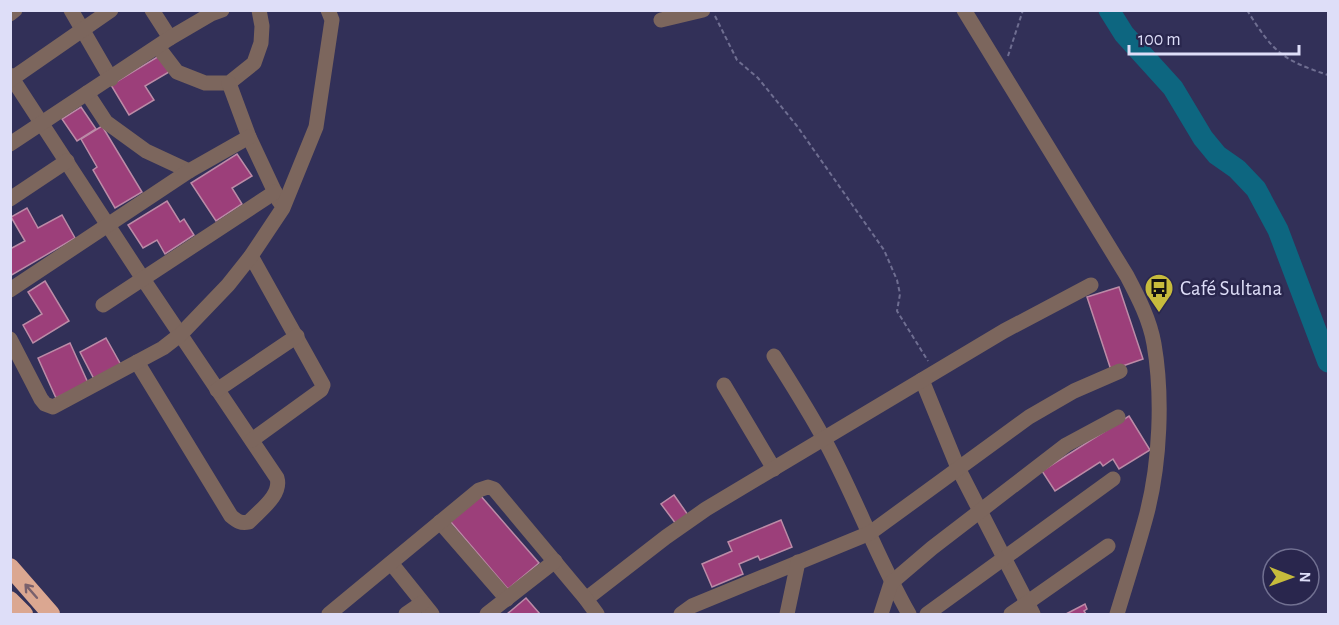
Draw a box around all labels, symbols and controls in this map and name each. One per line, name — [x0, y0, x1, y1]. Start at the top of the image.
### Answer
scale bar — [1129, 18, 1298, 56]
text: 100 m — [1138, 31, 1181, 49]
bus stop icon: Café Sultana — [1143, 272, 1175, 314]
place label: Café Sultana — [1180, 278, 1282, 299]
north arrow — [1261, 547, 1321, 607]
text: N — [1297, 572, 1313, 583]
one-way arrow — [24, 584, 38, 599]

